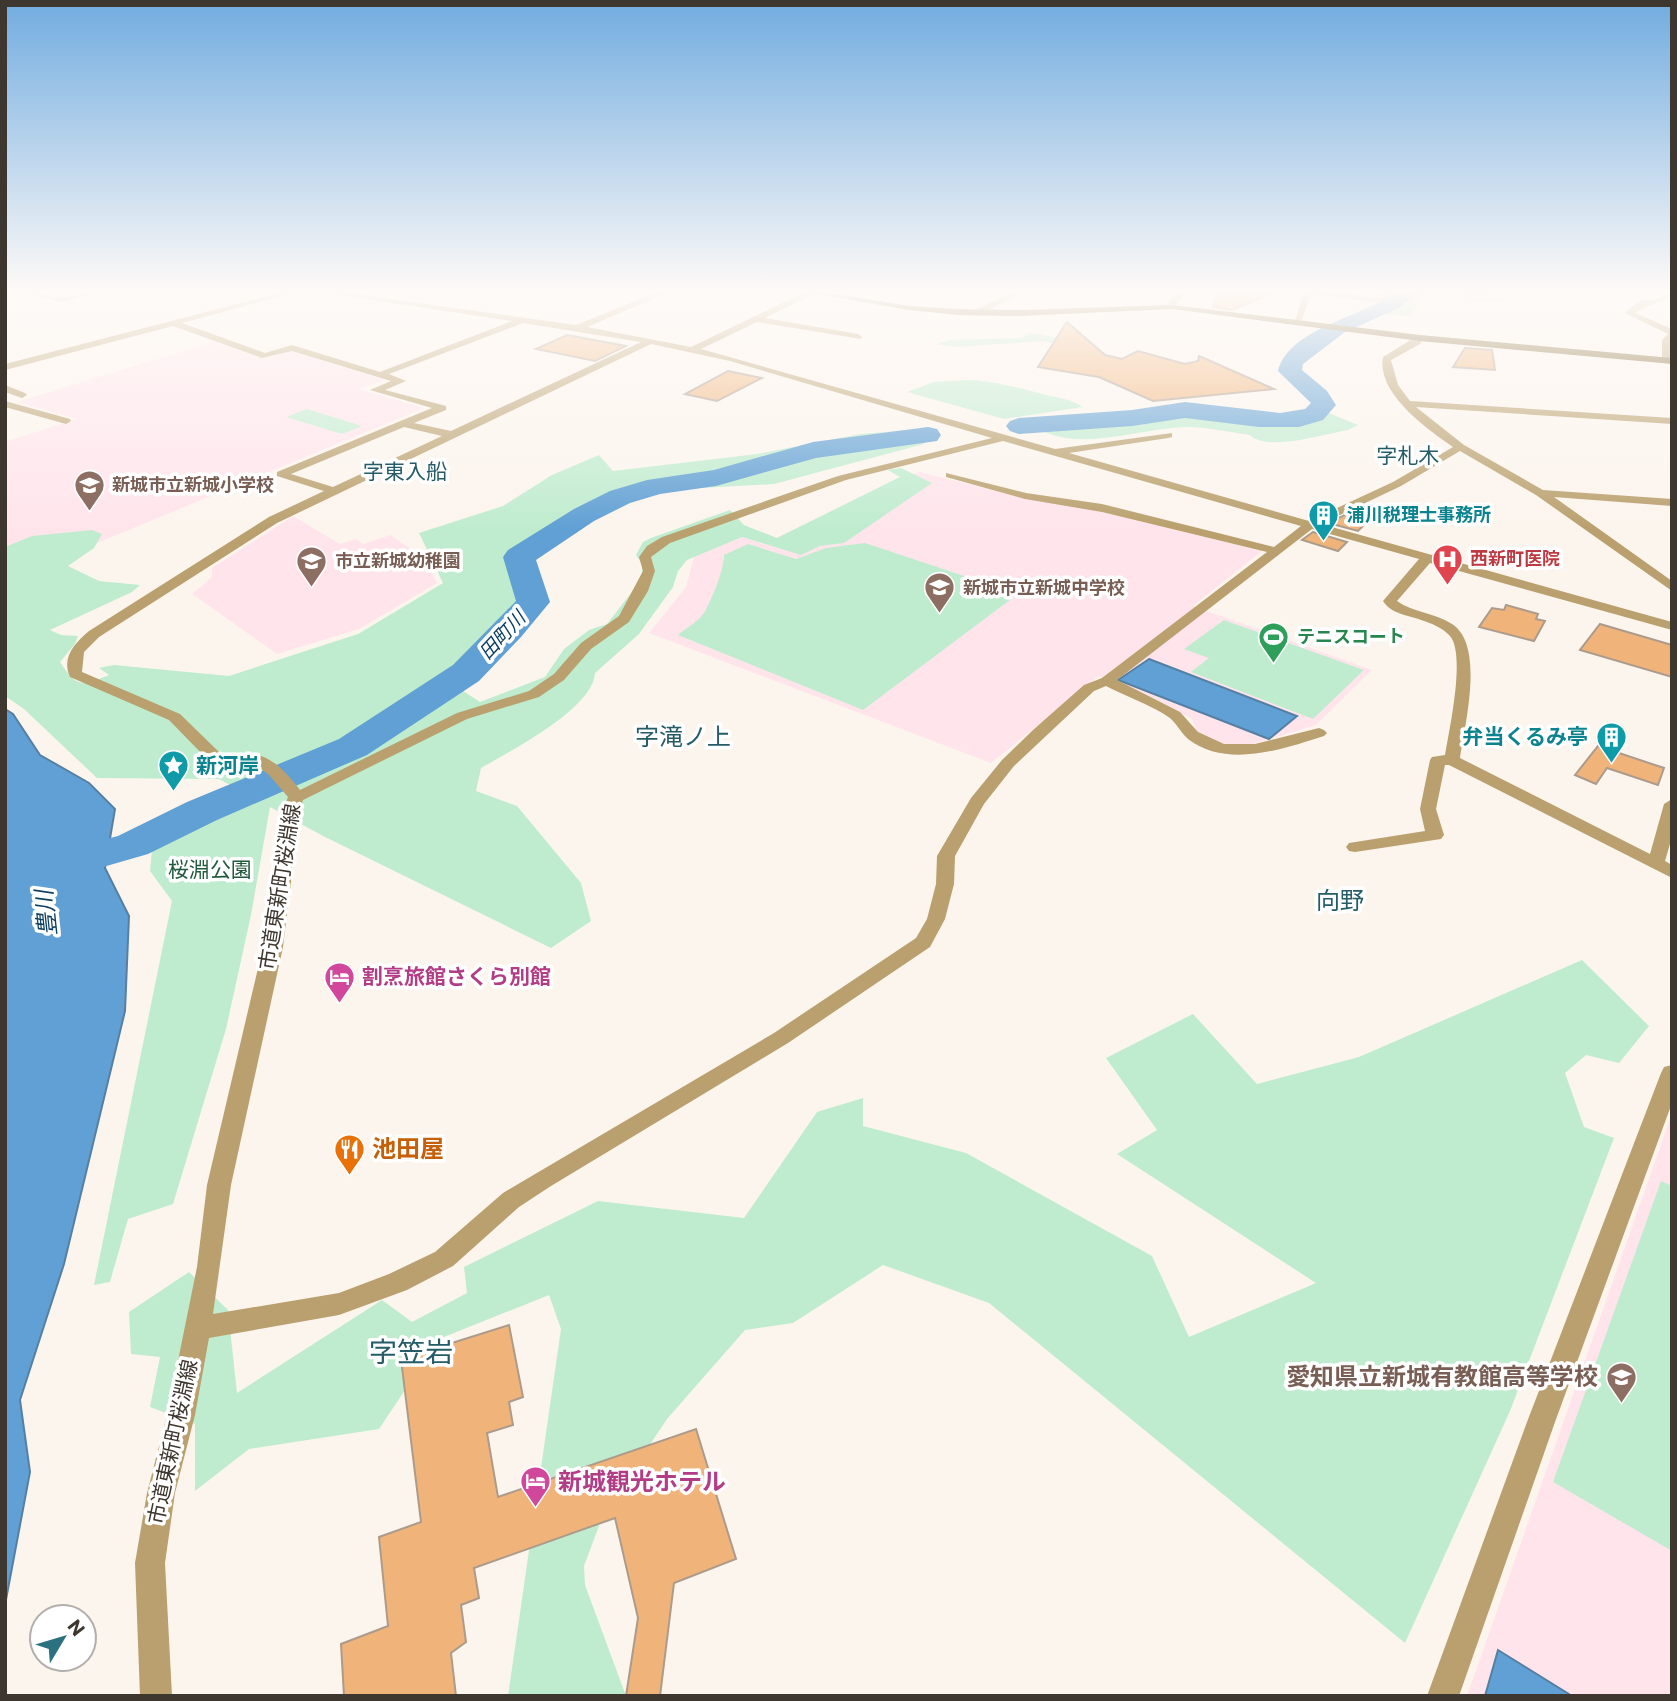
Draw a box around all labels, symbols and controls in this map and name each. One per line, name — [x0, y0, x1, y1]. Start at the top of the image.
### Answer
district label: 字札木 — [1377, 442, 1440, 467]
district label: 字東入船 — [363, 458, 447, 483]
school or university icon: 新城市立新城小学校 — [72, 468, 106, 512]
place label: 新城市立新城小学校 — [112, 473, 274, 495]
building icon: 浦川税理士事務所 — [1307, 498, 1341, 542]
place label: 浦川税理士事務所 — [1347, 503, 1491, 525]
hospital icon: 西新町医院 — [1430, 542, 1464, 586]
school or university icon: 市立新城幼稚園 — [295, 544, 329, 588]
place label: 西新町医院 — [1470, 547, 1560, 569]
place label: 市立新城幼稚園 — [335, 549, 461, 571]
school or university icon: 新城市立新城中学校 — [923, 571, 957, 615]
place label: 新城市立新城中学校 — [963, 576, 1125, 598]
water label: 田町川 — [474, 605, 531, 663]
sports icon: テニスコート — [1257, 620, 1291, 664]
place label: テニスコート — [1297, 625, 1405, 647]
building icon: 弁当くるみ亭 — [1594, 720, 1628, 764]
district label: 字滝ノ上 — [635, 721, 731, 750]
place label: 弁当くるみ亭 — [1462, 723, 1588, 748]
place icon: 新河岸 — [156, 749, 190, 793]
place label: 新河岸 — [196, 752, 259, 777]
street label: 市道東新町桜淵線 — [253, 802, 304, 972]
park label: 桜淵公園 — [168, 856, 252, 881]
district label: 向野 — [1316, 885, 1364, 914]
water label: 豊川 — [28, 886, 61, 937]
hotel icon: 割烹旅館さくら別館 — [322, 960, 356, 1004]
place label: 割烹旅館さくら別館 — [362, 963, 551, 988]
restaurant icon: 池田屋 — [332, 1132, 366, 1176]
place label: 池田屋 — [372, 1133, 444, 1162]
district label: 字笠岩 — [369, 1334, 453, 1368]
street label: 市道東新町桜淵線 — [142, 1357, 201, 1526]
school or university icon: 愛知県立新城有教館高等学校 — [1604, 1360, 1638, 1404]
place label: 愛知県立新城有教館高等学校 — [1286, 1361, 1598, 1390]
hotel icon: 新城観光ホテル — [518, 1465, 552, 1509]
place label: 新城観光ホテル — [558, 1466, 726, 1495]
north arrow — [28, 1603, 98, 1673]
text: N — [63, 1615, 90, 1640]

